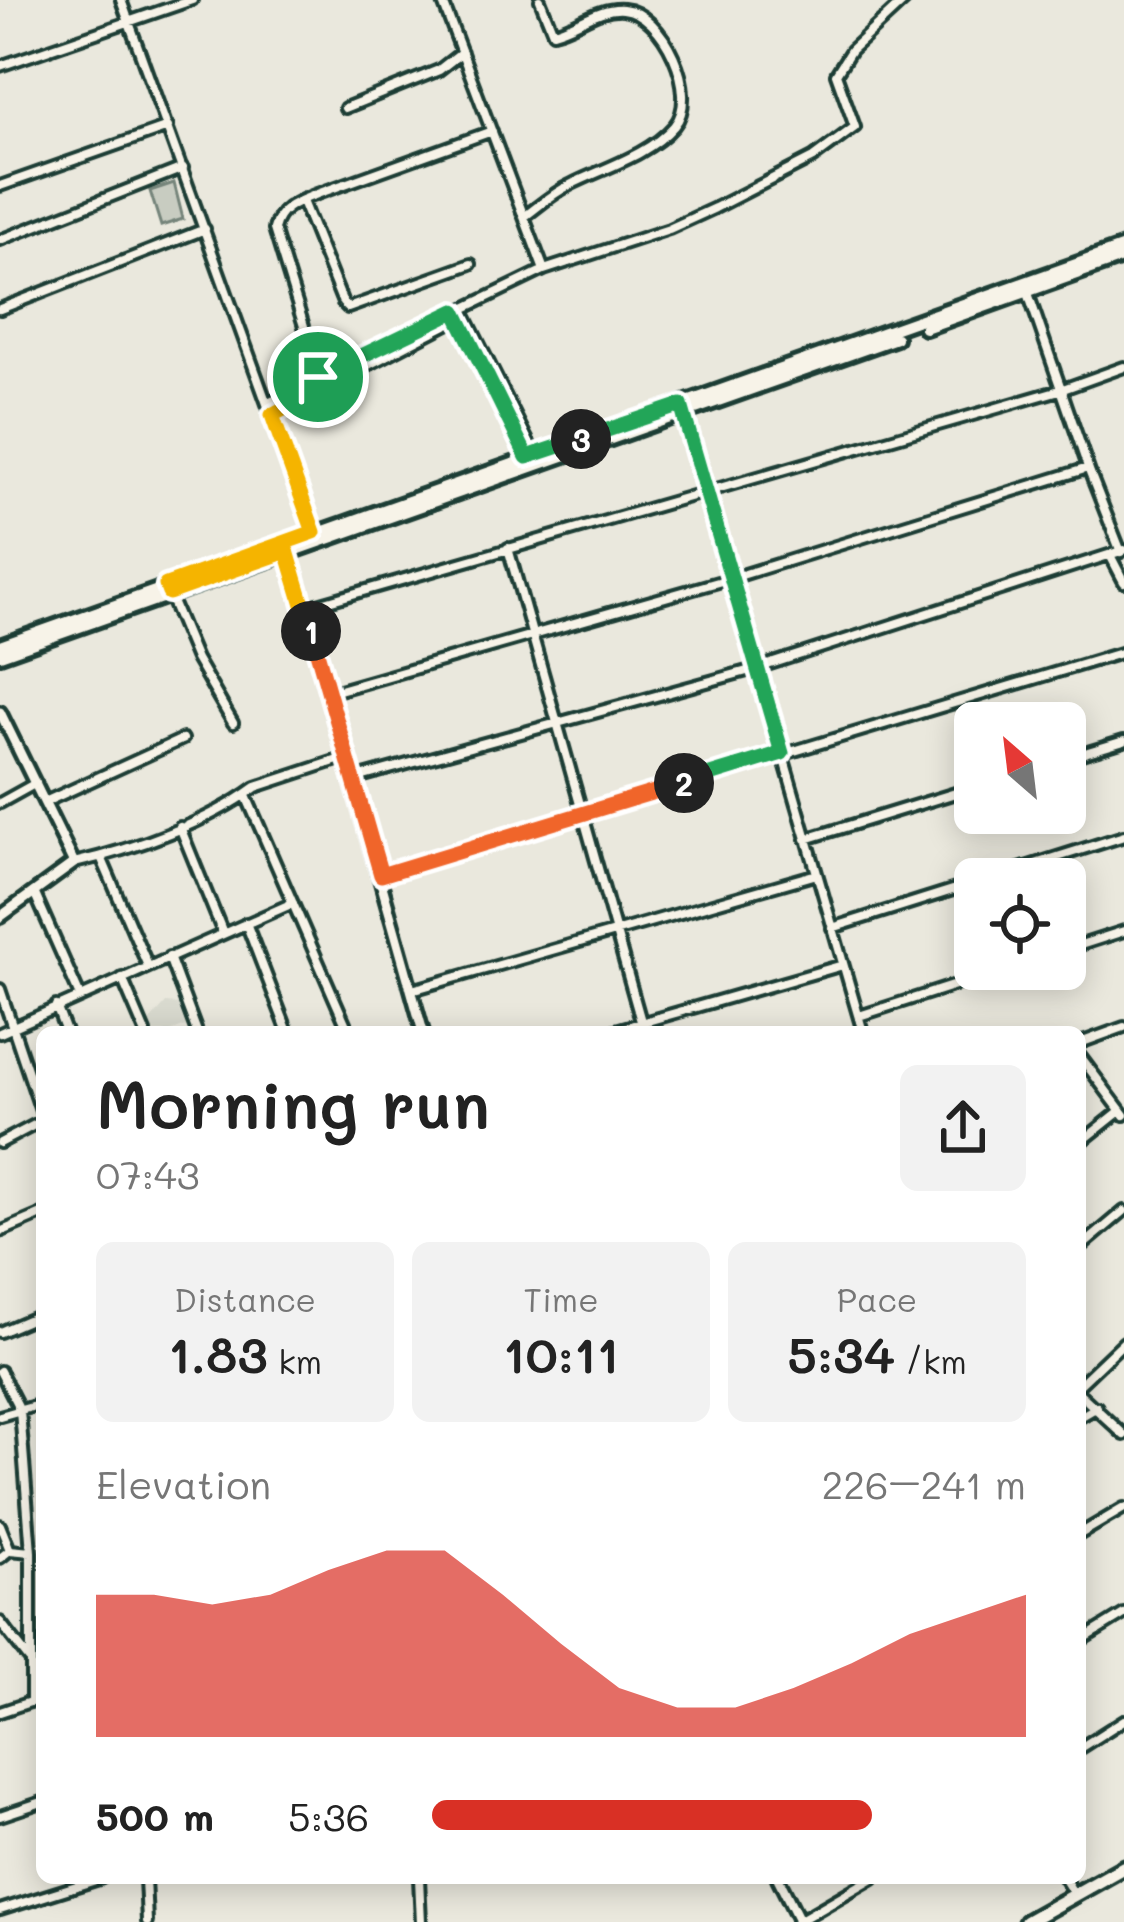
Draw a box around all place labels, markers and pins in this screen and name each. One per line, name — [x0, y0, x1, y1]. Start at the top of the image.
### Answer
pin — [267, 326, 369, 428]
pin: 3 — [551, 409, 611, 469]
pin: 1 — [281, 601, 341, 661]
pin: 2 — [654, 753, 714, 813]

